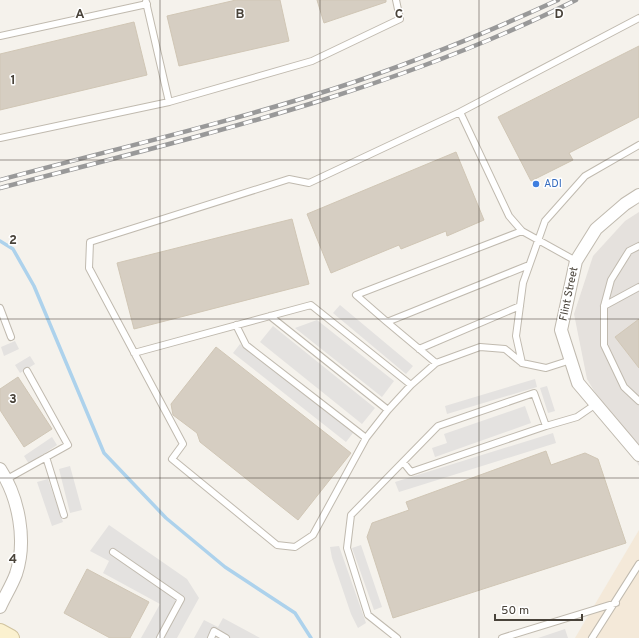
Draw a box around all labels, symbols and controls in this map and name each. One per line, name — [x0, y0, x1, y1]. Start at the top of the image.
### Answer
text: A — [75, 7, 85, 23]
text: B — [236, 7, 245, 23]
text: C — [395, 7, 403, 23]
text: D — [554, 7, 564, 23]
text: 1 — [10, 73, 16, 89]
place label: ADI — [544, 177, 562, 191]
marker: ADI — [531, 179, 541, 189]
text: 2 — [9, 233, 17, 249]
street label: Flint Street — [556, 266, 582, 322]
text: 3 — [9, 392, 17, 408]
text: 4 — [9, 552, 17, 568]
scale bar — [495, 596, 582, 622]
text: 50 m — [501, 603, 529, 619]

